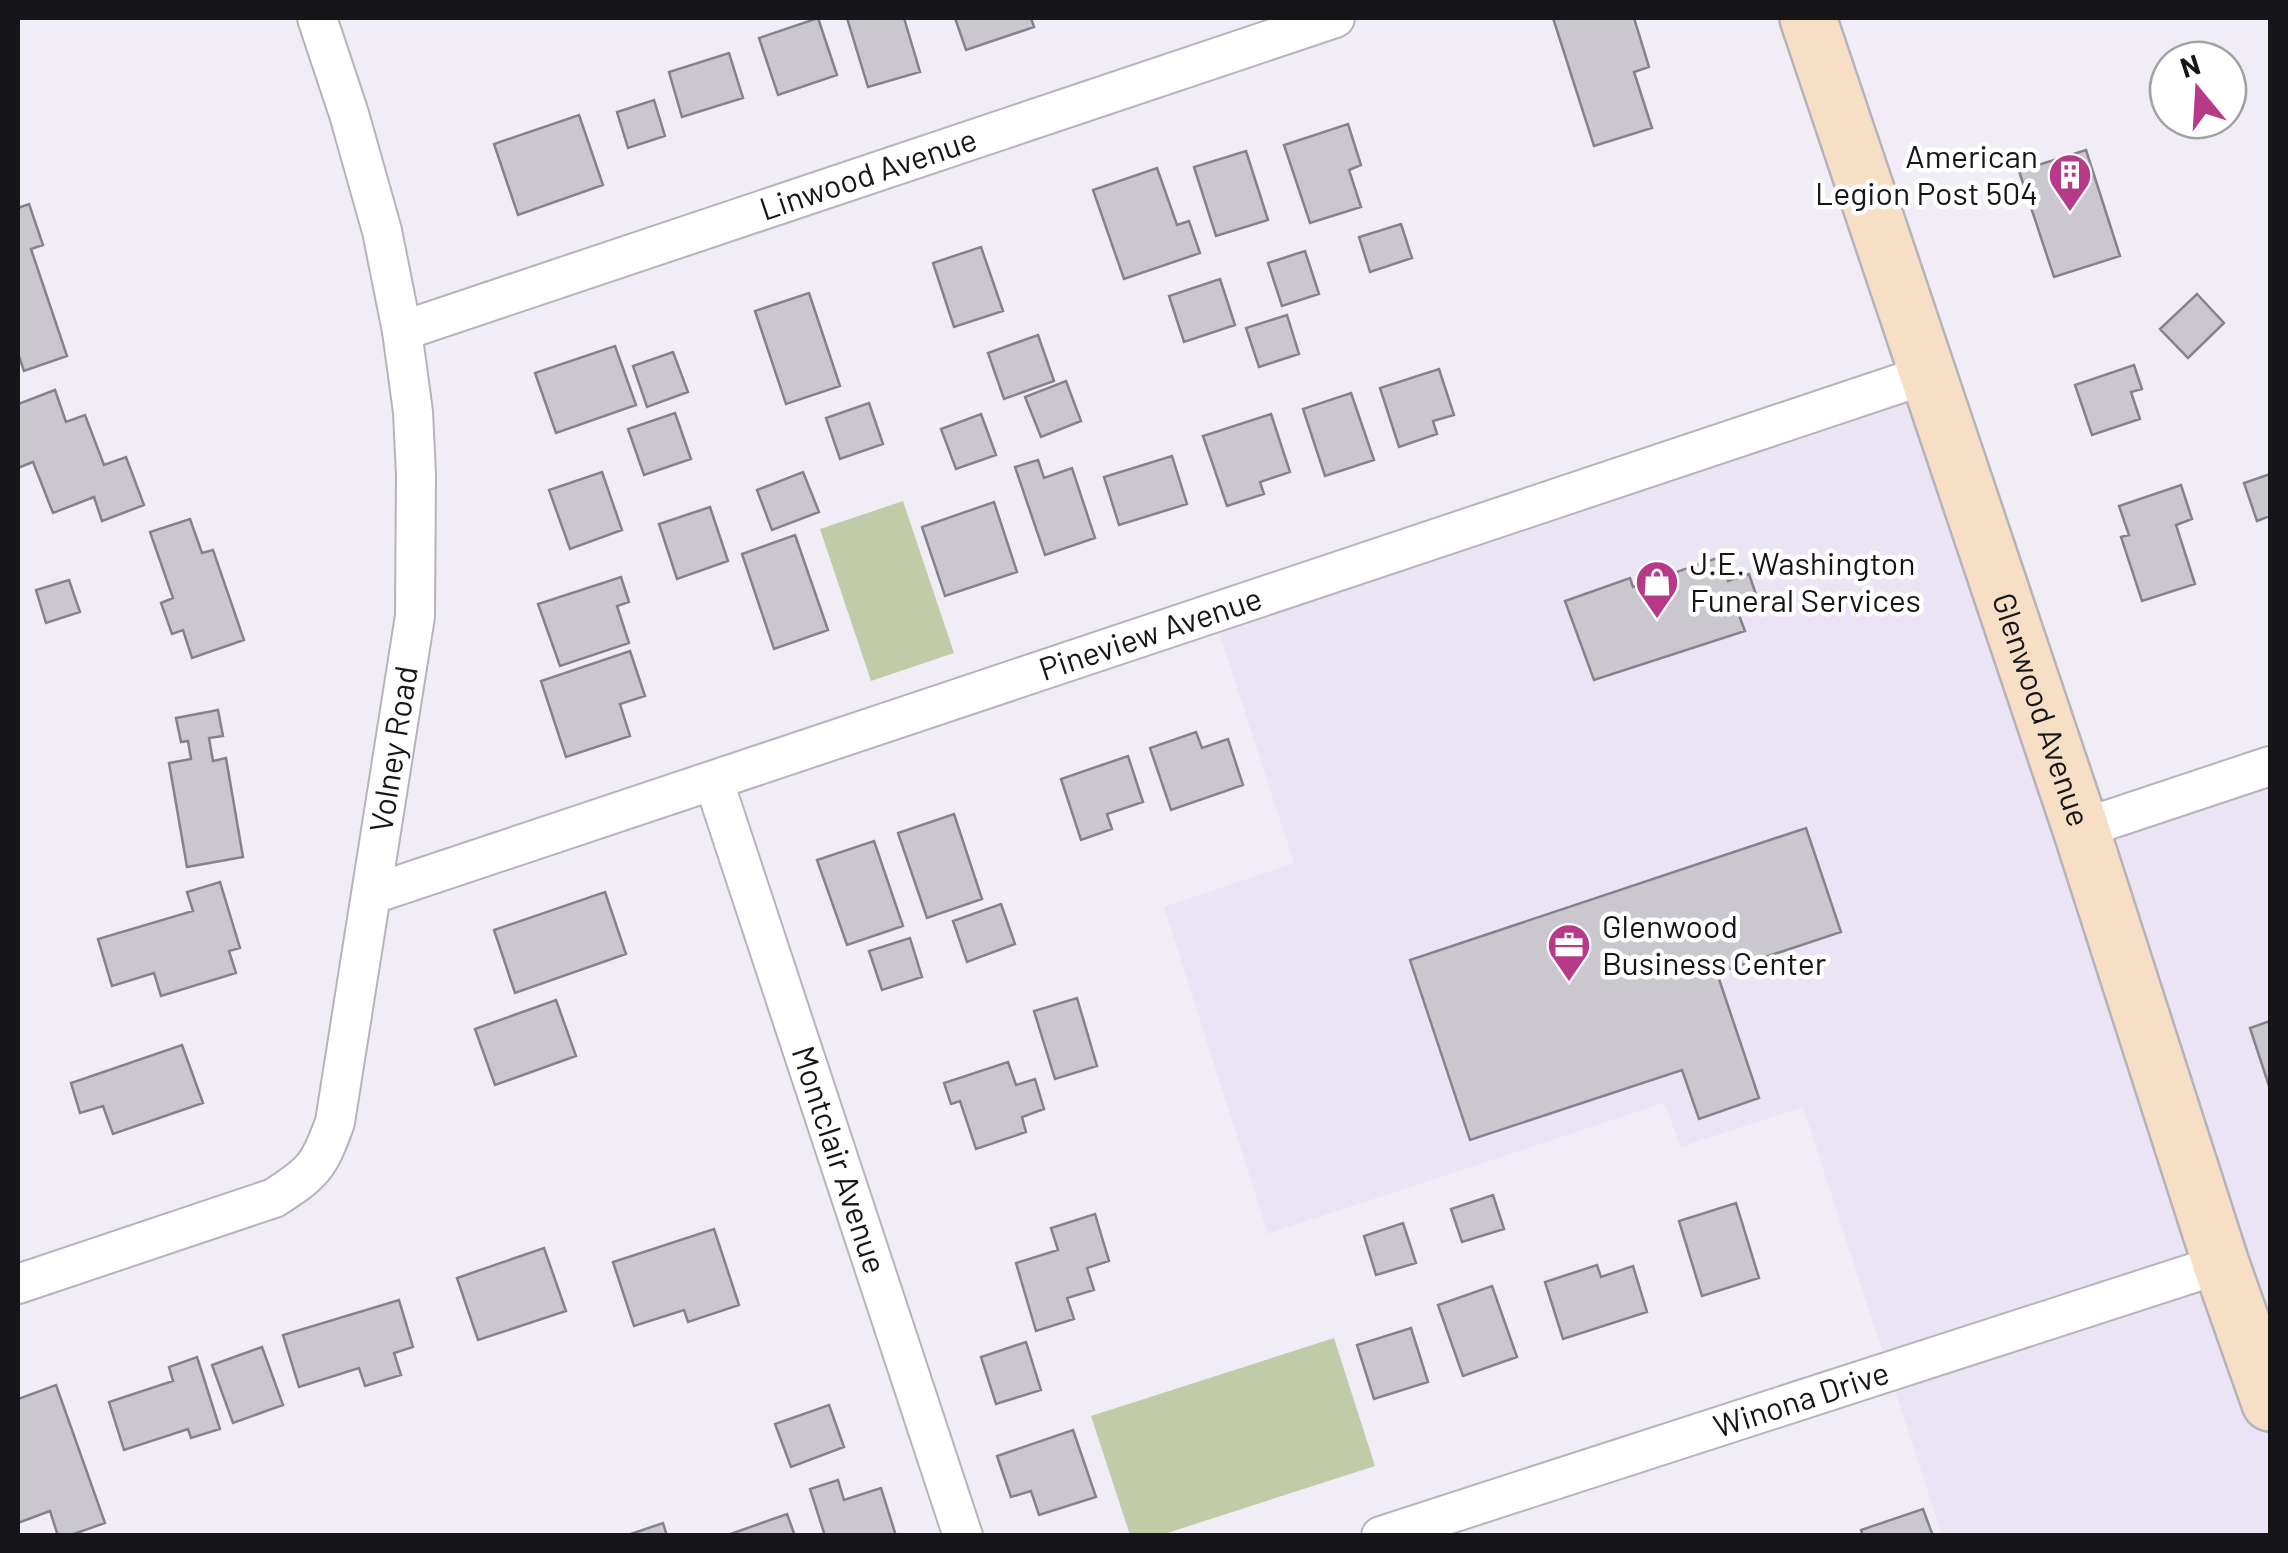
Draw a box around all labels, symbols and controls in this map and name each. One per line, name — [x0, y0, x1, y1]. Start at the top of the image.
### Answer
north arrow — [2148, 40, 2248, 140]
text: N — [2176, 46, 2204, 84]
street label: Linwood Avenue — [754, 119, 981, 227]
place label: American Legion Post 504 — [1815, 136, 2038, 211]
building icon: American Legion Post 504 — [2047, 152, 2093, 213]
place label: J.E. Washington Funeral Services — [1690, 543, 1921, 618]
shop icon: J.E. Washington Funeral Services — [1634, 559, 1680, 620]
street label: Pineview Avenue — [1034, 577, 1266, 687]
street label: Glenwood Avenue — [1986, 587, 2100, 831]
street label: Volney Road — [360, 663, 424, 835]
place label: Glenwood Business Center — [1602, 906, 1827, 981]
office icon: Glenwood Business Center — [1546, 922, 1592, 983]
street label: Montclair Avenue — [785, 1041, 896, 1278]
street label: Winona Drive — [1708, 1352, 1893, 1444]

